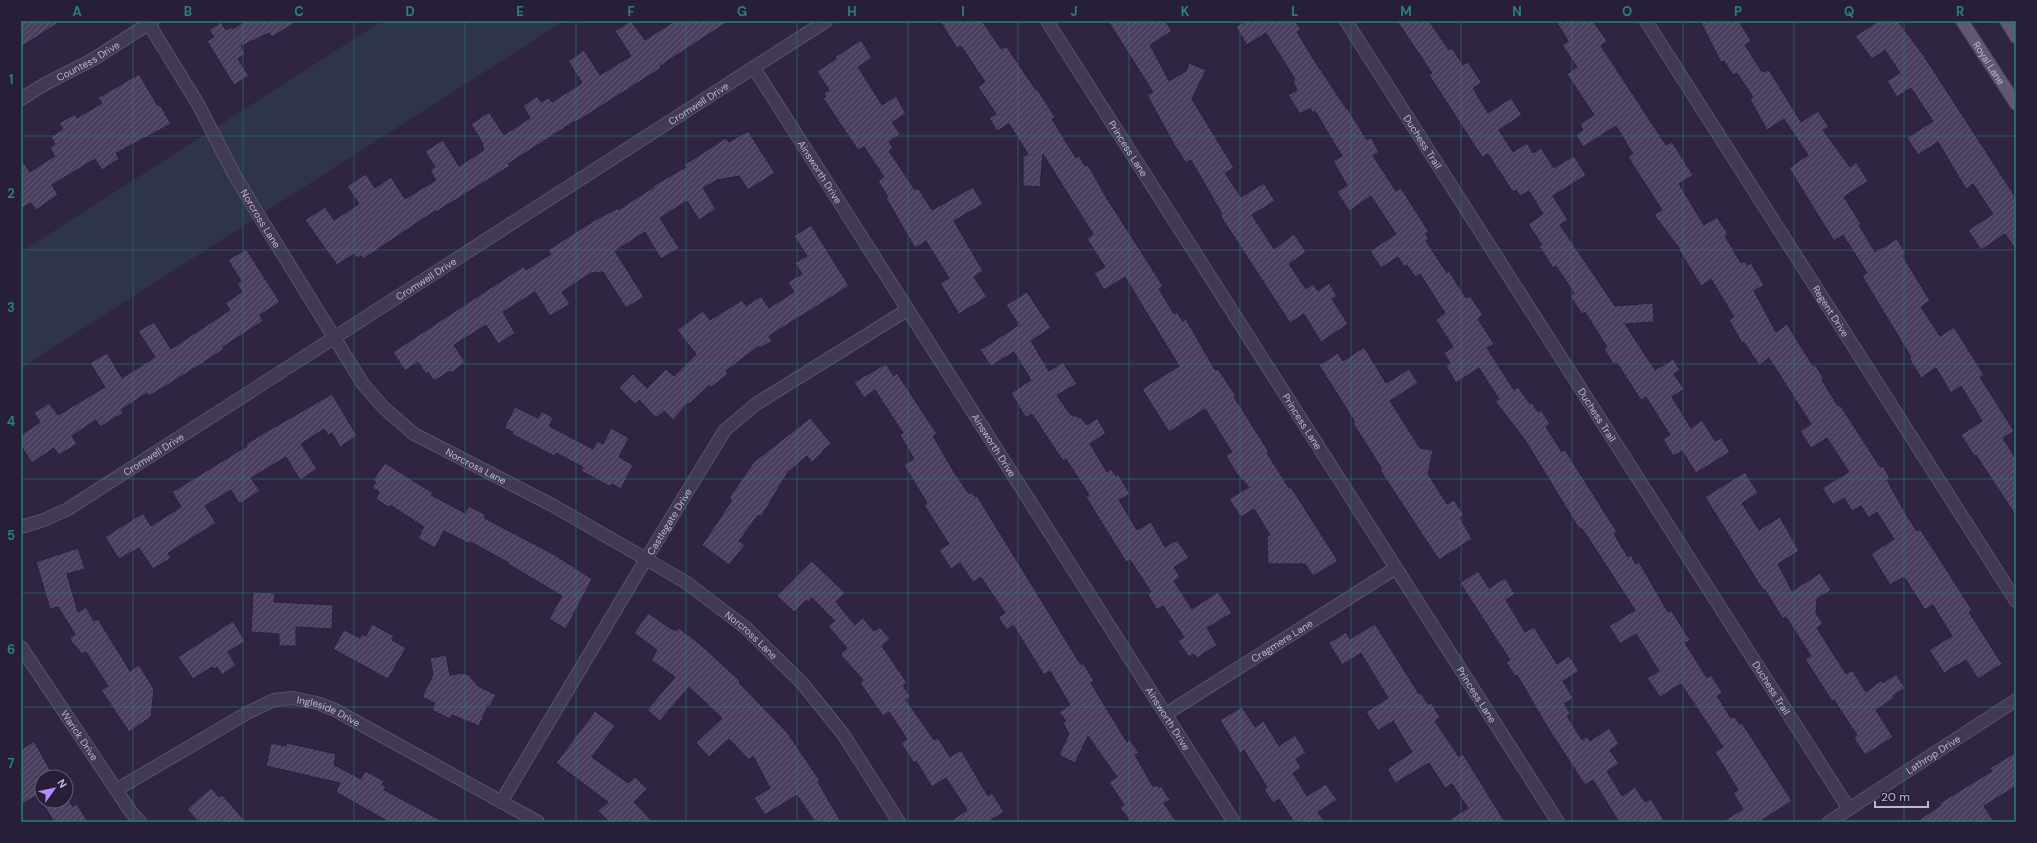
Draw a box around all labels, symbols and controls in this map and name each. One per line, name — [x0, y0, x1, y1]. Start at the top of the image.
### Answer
text: A — [72, 3, 82, 20]
text: B — [184, 3, 192, 20]
text: C — [294, 3, 304, 20]
text: D — [405, 3, 415, 20]
text: E — [516, 3, 524, 20]
text: F — [627, 3, 635, 20]
text: G — [737, 3, 747, 20]
text: H — [847, 3, 857, 20]
text: I — [961, 3, 965, 20]
text: J — [1070, 3, 1078, 20]
text: K — [1181, 3, 1190, 20]
text: L — [1291, 3, 1299, 20]
text: M — [1400, 3, 1412, 20]
text: N — [1512, 3, 1522, 20]
text: O — [1622, 3, 1632, 20]
text: P — [1734, 3, 1742, 20]
text: Q — [1844, 3, 1854, 20]
text: R — [1956, 3, 1964, 20]
street label: Countess Drive — [54, 38, 122, 84]
street label: Royal Lane — [1970, 39, 2008, 87]
text: 1 — [9, 71, 13, 88]
street label: Cromwell Drive — [665, 79, 731, 128]
street label: Duchess Trail — [1401, 112, 1445, 171]
street label: Princess Lane — [1106, 118, 1151, 179]
street label: Ainsworth Drive — [795, 138, 845, 206]
text: 2 — [7, 185, 15, 202]
street label: Norcross Lane — [238, 187, 284, 250]
street label: Cromwell Drive — [393, 254, 459, 303]
street label: Regent Drive — [1810, 283, 1852, 339]
text: 3 — [7, 299, 15, 316]
street label: Duchess Trail — [1575, 385, 1619, 444]
street label: Princess Lane — [1280, 391, 1325, 452]
street label: Ainsworth Drive — [969, 411, 1019, 480]
text: 4 — [7, 413, 15, 430]
street label: Cromwell Drive — [121, 430, 186, 478]
street label: Norcross Lane — [444, 445, 509, 487]
street label: Castlegate Drive — [644, 485, 695, 557]
text: 5 — [7, 527, 15, 544]
street label: Norcross Lane — [722, 608, 781, 662]
street label: Cragmere Lane — [1248, 616, 1315, 665]
text: 6 — [7, 641, 15, 658]
street label: Duchess Trail — [1750, 658, 1794, 717]
street label: Princess Lane — [1454, 664, 1500, 725]
street label: Ainsworth Drive — [1143, 684, 1193, 753]
street label: Ingleside Drive — [296, 693, 363, 729]
street label: Warick Drive — [58, 707, 101, 763]
street label: Lathrop Drive — [1903, 732, 1963, 777]
text: 7 — [8, 755, 15, 772]
north arrow — [34, 769, 74, 809]
text: N — [54, 776, 70, 791]
scale bar — [1875, 783, 1928, 809]
text: 20 m — [1881, 789, 1910, 805]

